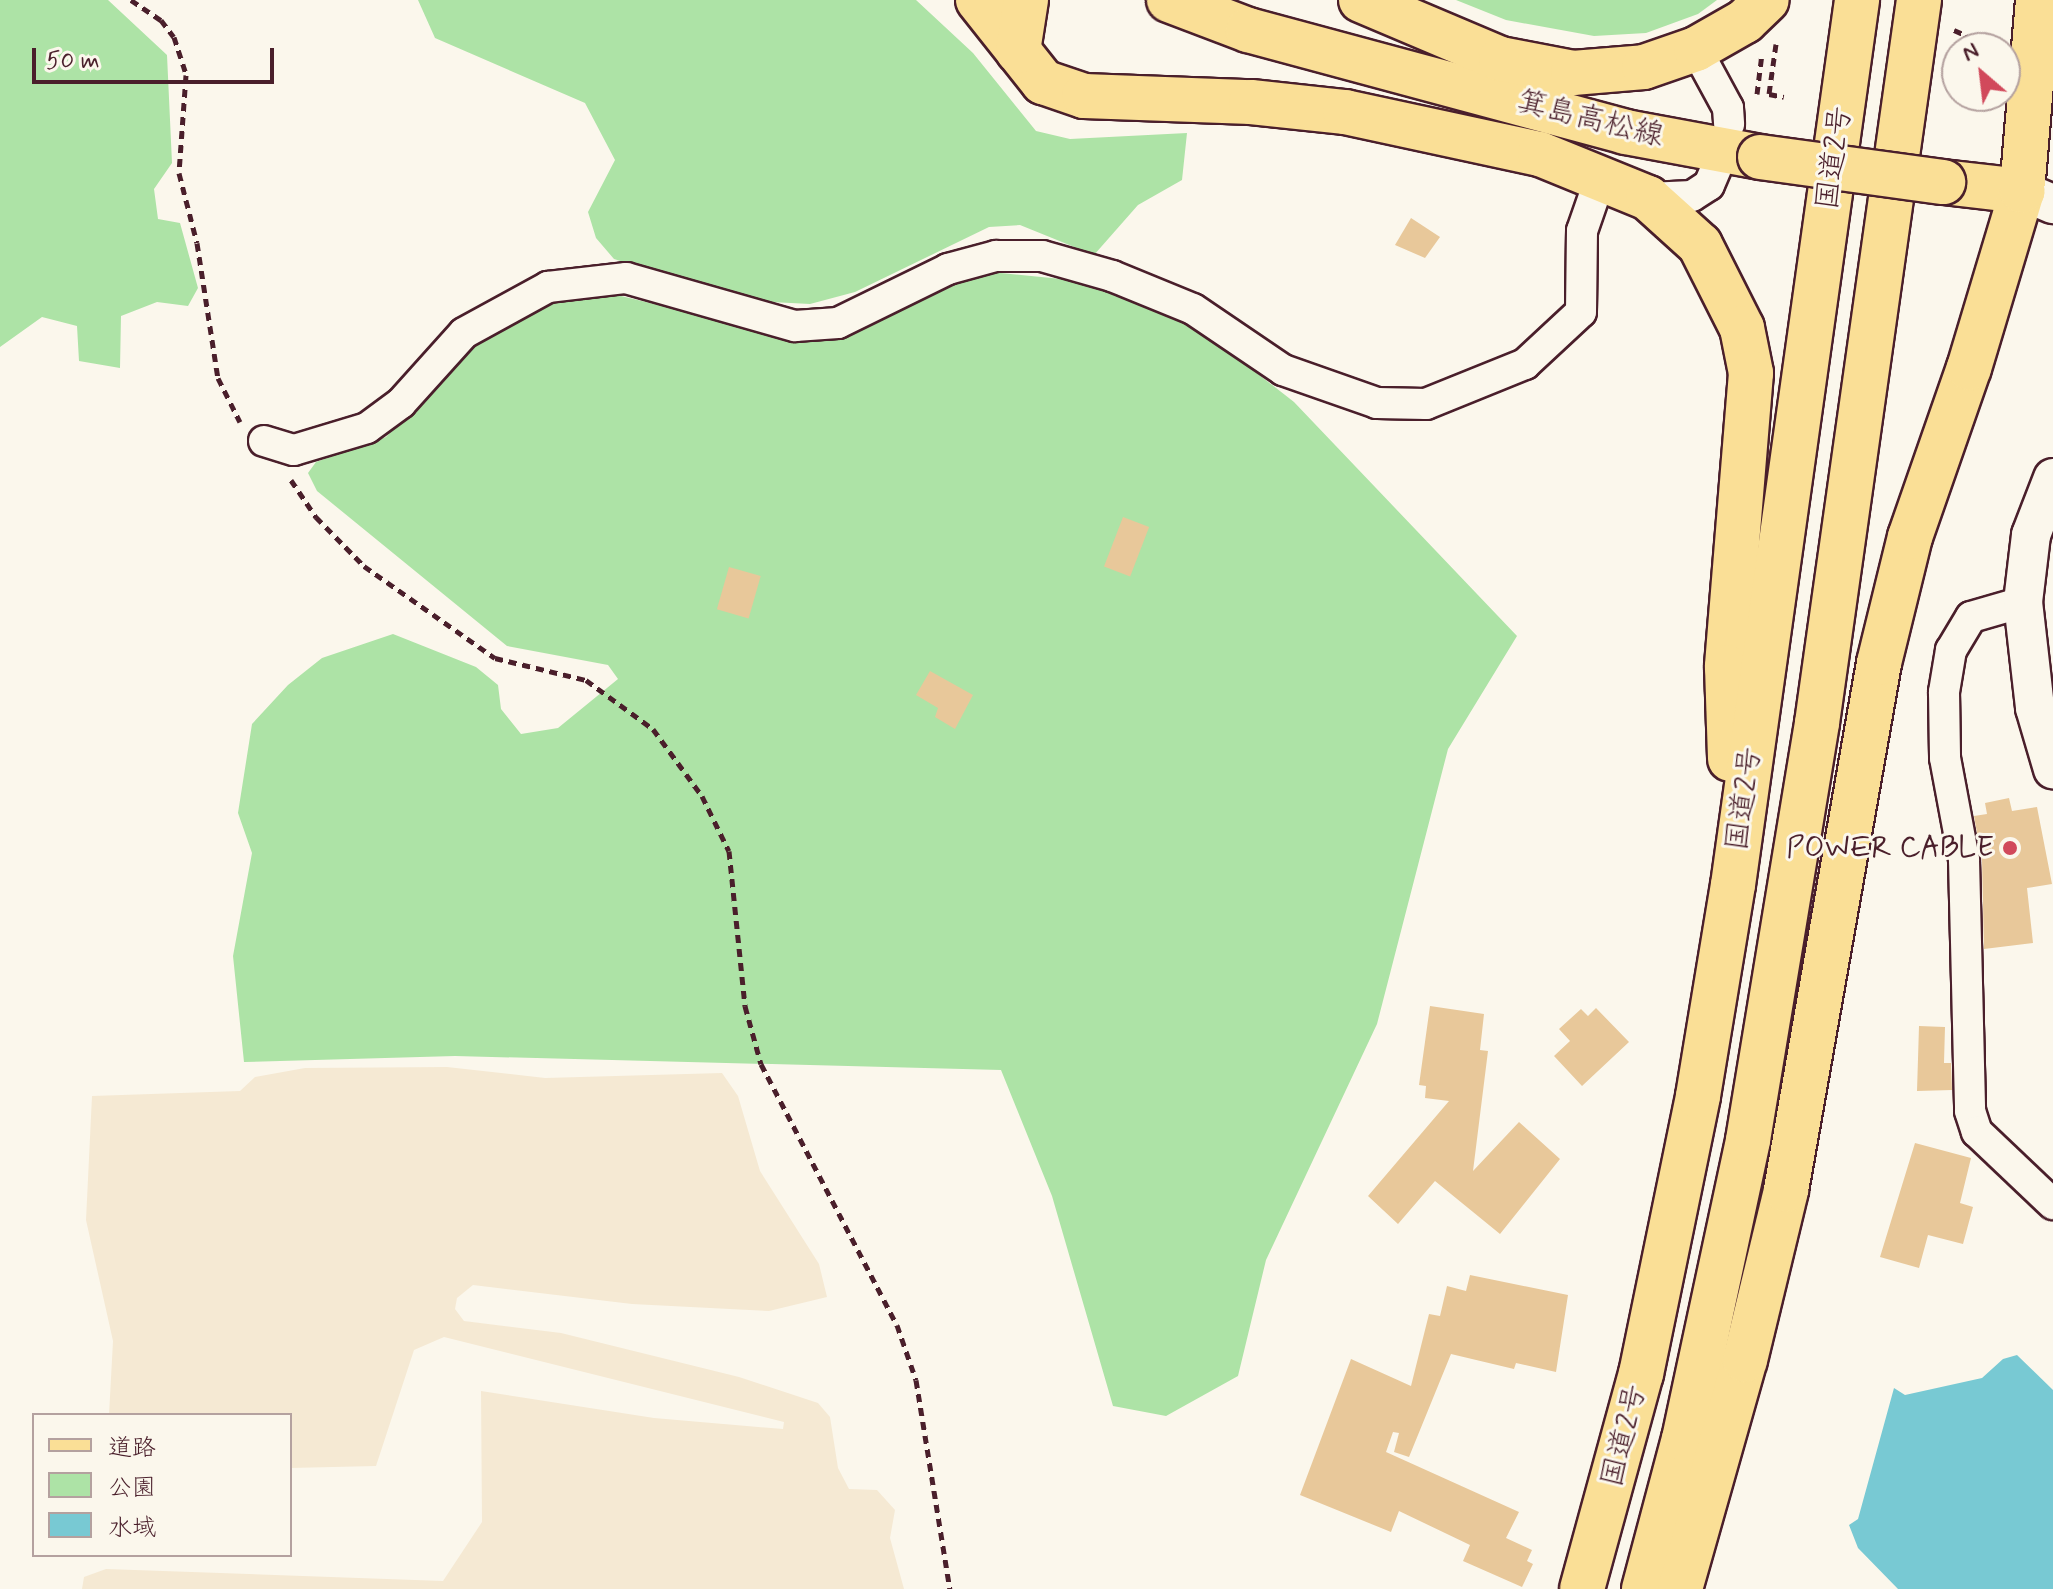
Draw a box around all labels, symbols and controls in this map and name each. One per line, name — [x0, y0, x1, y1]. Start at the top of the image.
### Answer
scale bar — [36, 32, 278, 82]
north arrow — [1941, 32, 2021, 112]
text: N — [1958, 37, 1984, 68]
text: 50 m — [46, 46, 100, 77]
street label: 箕島高松線 — [1513, 84, 1667, 156]
street label: 国道2号 — [1810, 104, 1860, 212]
street label: 国道2号 — [1720, 745, 1770, 853]
place label: POWER CABLE — [1782, 830, 1994, 866]
marker: POWER CABLE — [2001, 839, 2019, 857]
street label: 国道2号 — [1595, 1381, 1655, 1491]
legend — [32, 1413, 292, 1557]
text: 道路 — [108, 1433, 156, 1464]
text: 公園 — [108, 1473, 156, 1504]
text: 水域 — [108, 1513, 156, 1544]

